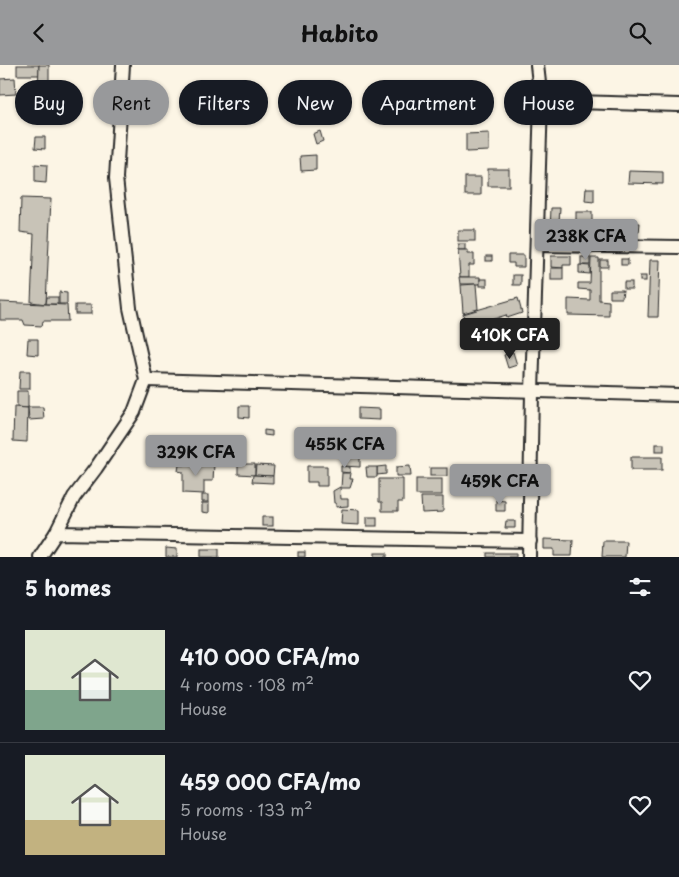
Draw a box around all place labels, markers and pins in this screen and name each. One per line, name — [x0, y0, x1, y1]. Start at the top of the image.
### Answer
pin: 238K CFA — [534, 219, 638, 261]
pin: 410K CFA — [458, 317, 562, 360]
pin: 455K CFA — [293, 427, 397, 469]
pin: 329K CFA — [144, 435, 248, 477]
pin: 459K CFA — [448, 463, 552, 506]

